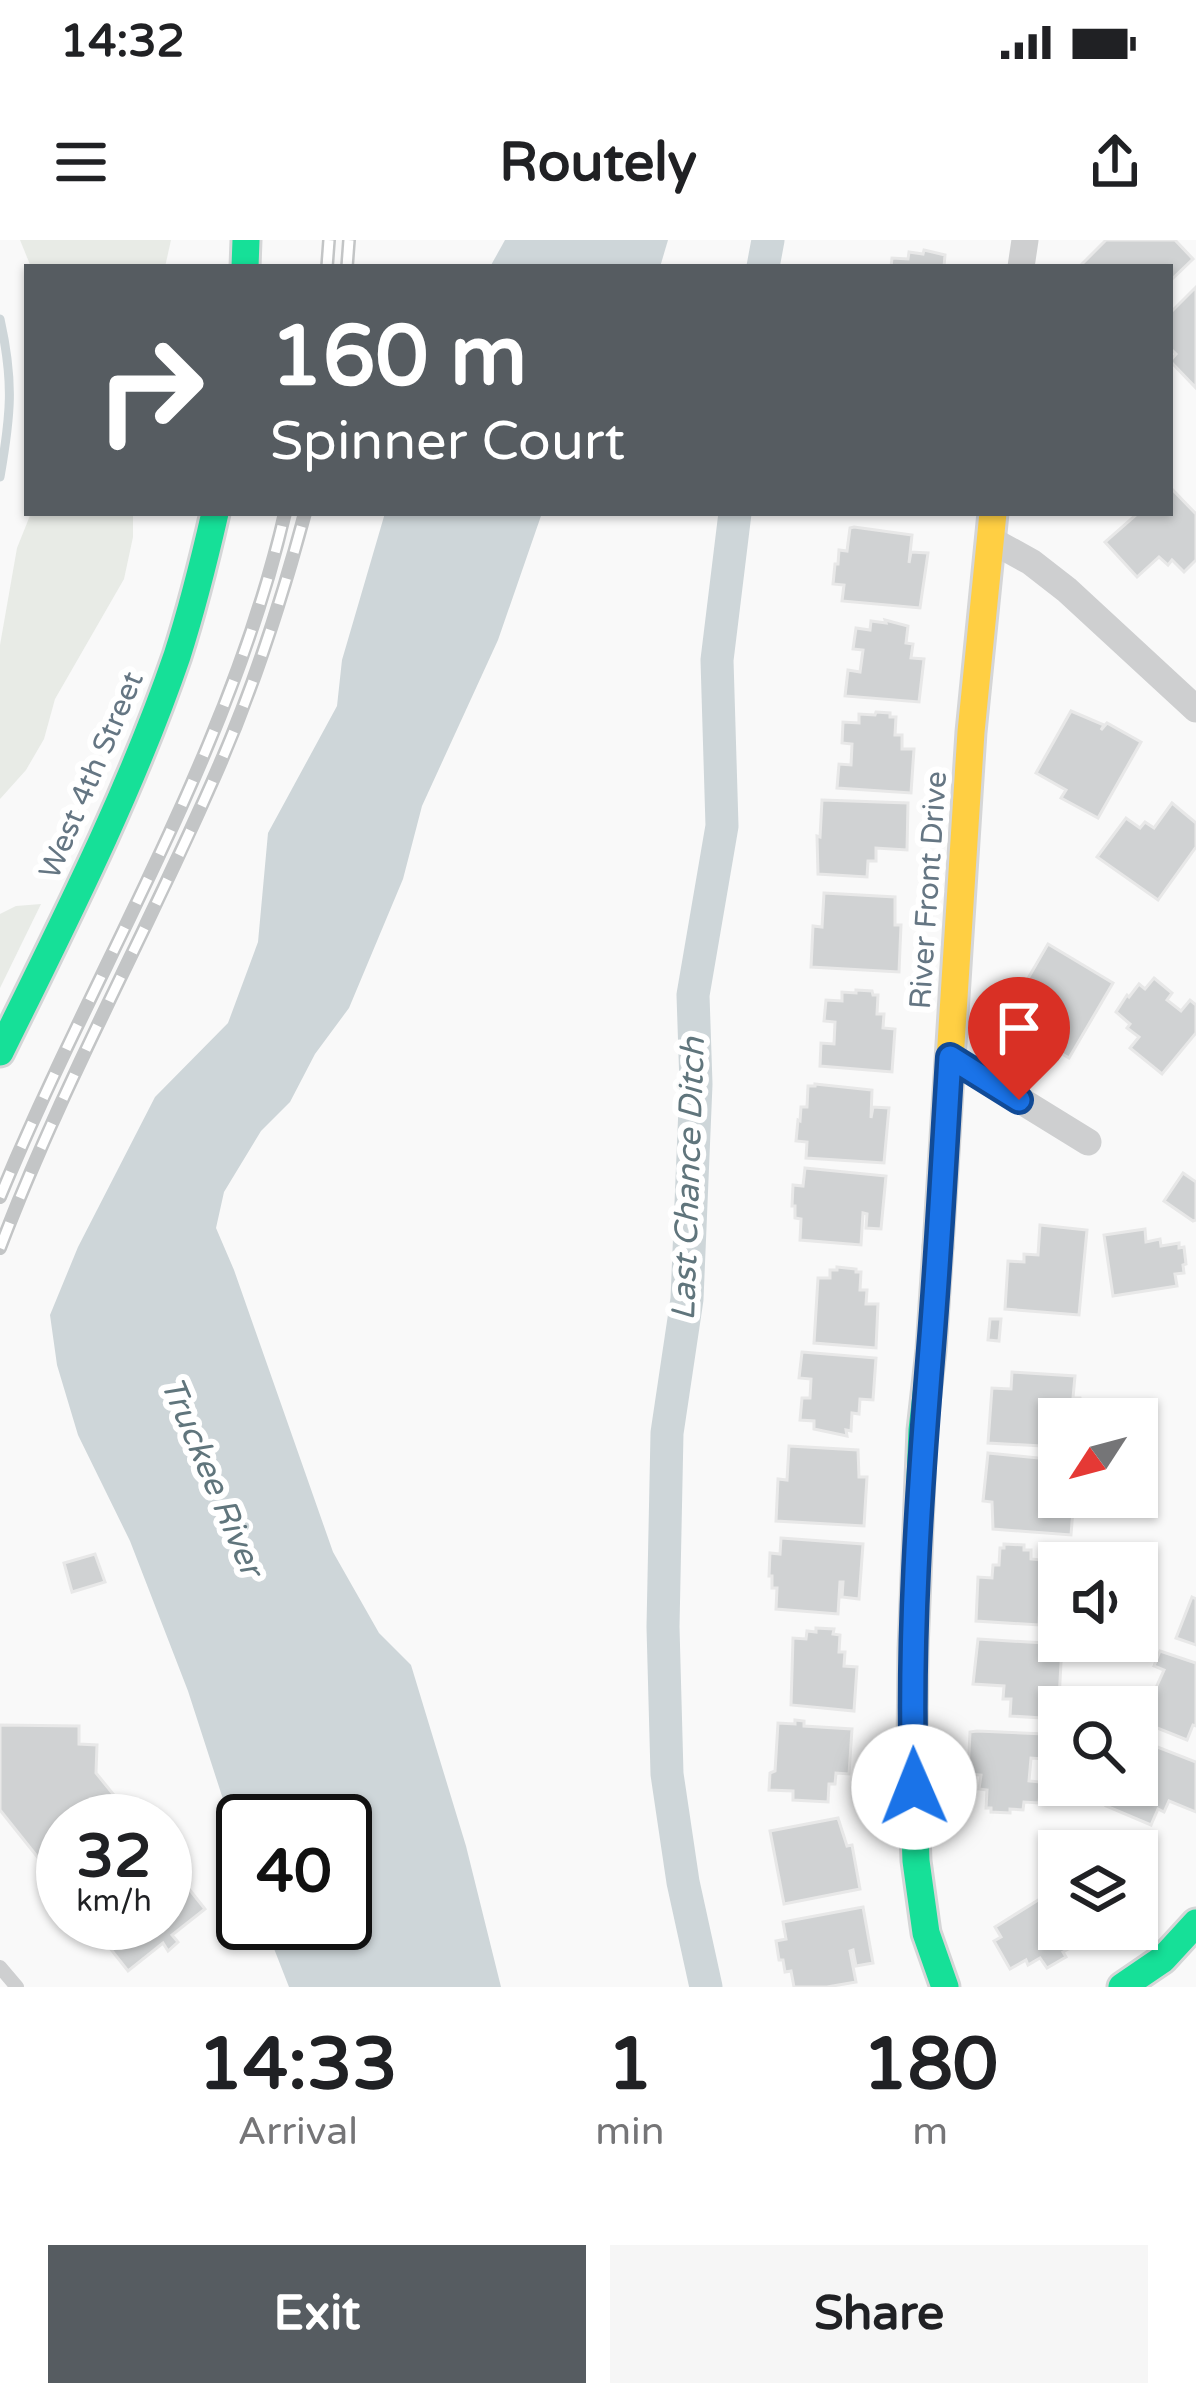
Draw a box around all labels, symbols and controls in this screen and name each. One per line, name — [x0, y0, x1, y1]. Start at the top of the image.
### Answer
text: 14:32 — [60, 15, 185, 69]
icon: menu — [48, 129, 114, 195]
icon: share — [1082, 129, 1148, 195]
text: Routely — [499, 130, 697, 195]
text: 160 m — [270, 307, 527, 408]
icon: right — [72, 312, 228, 468]
text: Spinner Court — [270, 409, 625, 474]
street label: West 4th Street — [31, 666, 152, 884]
street label: River Front Drive — [902, 770, 955, 1010]
pin — [968, 977, 1070, 1100]
icon: arrive — [986, 995, 1052, 1061]
water label: Last Chance Ditch — [664, 1036, 713, 1321]
water label: Truckee River — [152, 1371, 273, 1586]
north arrow — [1038, 1398, 1158, 1518]
map controls — [1038, 1398, 1158, 1950]
button: sound — [1038, 1542, 1158, 1662]
button: search — [1038, 1686, 1158, 1806]
position arrow — [851, 1724, 977, 1850]
speed limit sign: 40 — [216, 1794, 372, 1950]
text: 32 — [76, 1821, 152, 1893]
button: layers — [1038, 1830, 1158, 1950]
text: km/h — [76, 1883, 152, 1920]
text: 14:33 — [198, 2022, 397, 2109]
text: 1 — [607, 2022, 653, 2109]
text: 180 — [862, 2022, 998, 2109]
text: Arrival — [237, 2108, 358, 2155]
text: min — [595, 2108, 665, 2155]
text: m — [912, 2108, 948, 2155]
button: Exit — [48, 2245, 586, 2383]
button: Share — [610, 2245, 1148, 2383]

